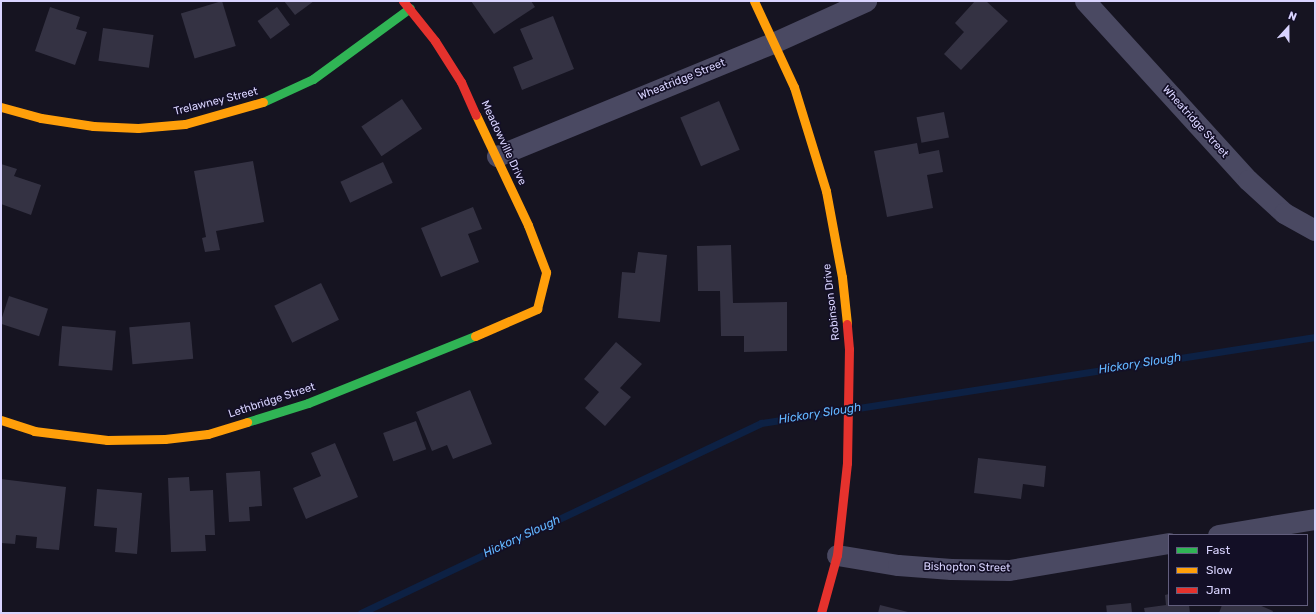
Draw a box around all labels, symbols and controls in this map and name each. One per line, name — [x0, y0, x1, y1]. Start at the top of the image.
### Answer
north arrow — [1268, 8, 1308, 48]
text: N — [1286, 9, 1298, 24]
street label: Wheatridge Street — [637, 57, 727, 103]
street label: Wheatridge Street — [1159, 83, 1231, 161]
street label: Trelawney Street — [172, 85, 260, 119]
street label: Meadowville Drive — [478, 99, 528, 187]
street label: Robinson Drive — [821, 263, 843, 341]
water label: Hickory Slough — [1097, 350, 1183, 378]
street label: Lethbridge Street — [227, 381, 317, 421]
water label: Hickory Slough — [777, 400, 863, 428]
water label: Hickory Slough — [481, 513, 563, 561]
legend — [1168, 534, 1308, 606]
text: Fast — [1206, 543, 1230, 557]
street label: Bishopton Street — [923, 561, 1011, 575]
text: Slow — [1206, 563, 1233, 577]
text: Jam — [1206, 583, 1231, 597]

